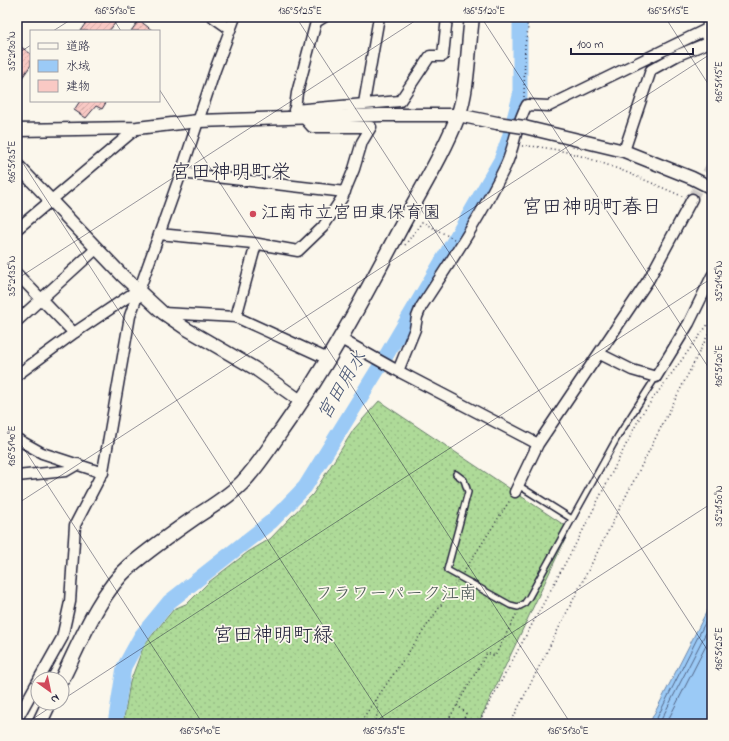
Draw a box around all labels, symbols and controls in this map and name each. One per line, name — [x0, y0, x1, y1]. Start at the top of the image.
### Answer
text: 136°51'30"E — [94, 4, 136, 19]
text: 136°51'25"E — [278, 4, 322, 19]
text: 136°51'20"E — [463, 4, 505, 19]
text: 136°51'15"E — [647, 4, 689, 19]
legend — [30, 30, 160, 102]
scale bar — [571, 30, 693, 56]
text: 35°21'30"N — [5, 31, 20, 71]
text: 100 m — [577, 36, 604, 54]
text: 道路 — [66, 38, 90, 56]
text: 水域 — [66, 58, 90, 76]
text: 136°51'15"E — [712, 61, 727, 103]
text: 建物 — [66, 78, 90, 96]
text: 136°51'35"E — [5, 141, 20, 183]
district label: 宮田神明町栄 — [171, 159, 291, 188]
district label: 宮田神明町春日 — [522, 194, 662, 223]
place label: 江南市立宮田東保育園 — [261, 201, 441, 227]
marker: 江南市立宮田東保育園 — [248, 209, 258, 219]
text: 35°21'35"N — [5, 255, 20, 296]
text: 35°21'45"N — [712, 260, 727, 301]
text: 136°51'20"E — [712, 345, 727, 387]
water label: 宮田用水 — [312, 346, 374, 426]
text: 136°51'40"E — [5, 425, 20, 467]
text: 35°21'50"N — [712, 485, 727, 526]
park label: フラワーパーク江南 — [315, 582, 477, 608]
district label: 宮田神明町緑 — [213, 622, 333, 651]
text: 136°51'25"E — [712, 627, 727, 671]
north arrow — [30, 671, 70, 711]
text: N — [47, 690, 62, 707]
text: 136°51'40"E — [179, 724, 221, 739]
text: 136°51'35"E — [363, 724, 405, 739]
text: 136°51'30"E — [547, 724, 589, 739]

